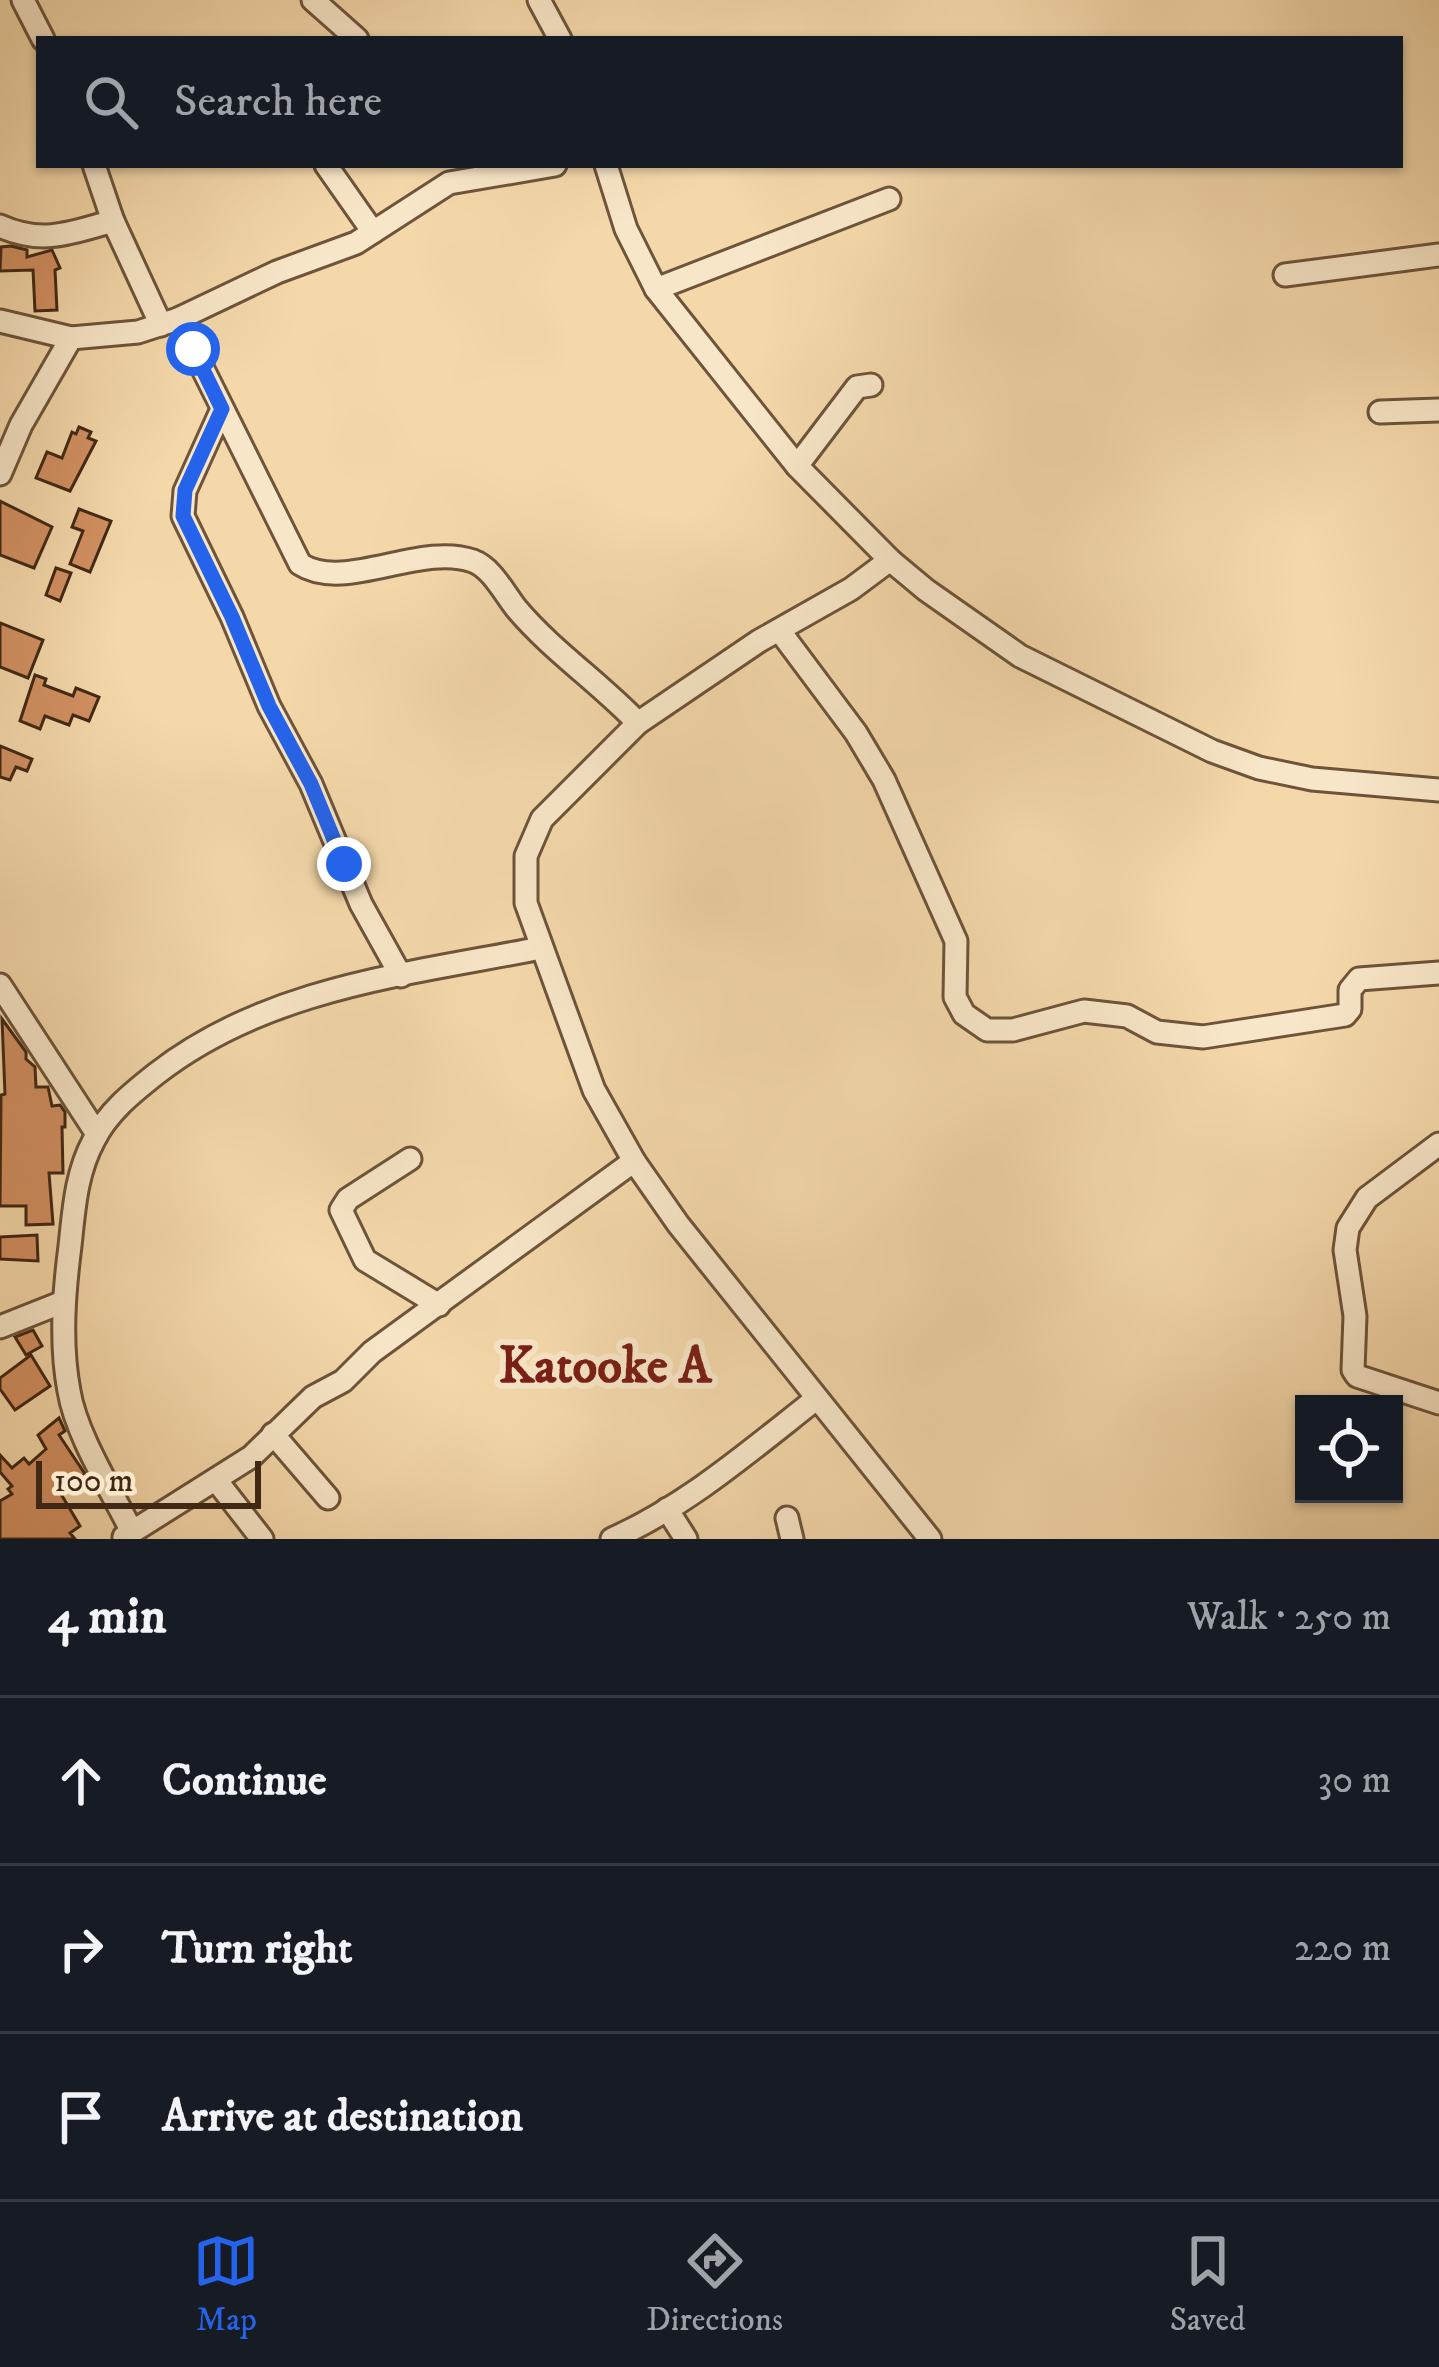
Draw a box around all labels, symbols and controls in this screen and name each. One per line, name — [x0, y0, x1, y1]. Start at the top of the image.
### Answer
search box — [36, 36, 1403, 168]
icon: search — [78, 69, 144, 135]
text: Search here — [174, 74, 382, 130]
route start — [166, 322, 220, 376]
route end — [317, 837, 371, 891]
district label: Katooke A — [499, 1335, 713, 1399]
map controls — [1295, 1395, 1403, 1503]
button: locate — [1295, 1395, 1403, 1503]
scale bar — [36, 1455, 261, 1508]
text: 100 m — [54, 1461, 133, 1502]
text: 4 min — [48, 1585, 166, 1649]
text: Walk · 250 m — [1187, 1593, 1391, 1642]
icon: ahead — [48, 1748, 114, 1814]
text: Continue — [162, 1753, 327, 1809]
text: 30 m — [1318, 1756, 1391, 1805]
icon: right — [48, 1916, 114, 1982]
text: Turn right — [162, 1921, 352, 1977]
text: 220 m — [1294, 1924, 1391, 1973]
icon: arrive — [48, 2084, 114, 2150]
text: Arrive at destination — [162, 2089, 523, 2145]
tab: Map — [193, 2228, 259, 2341]
tab: Directions — [646, 2228, 783, 2341]
tab: Saved — [1170, 2228, 1246, 2341]

